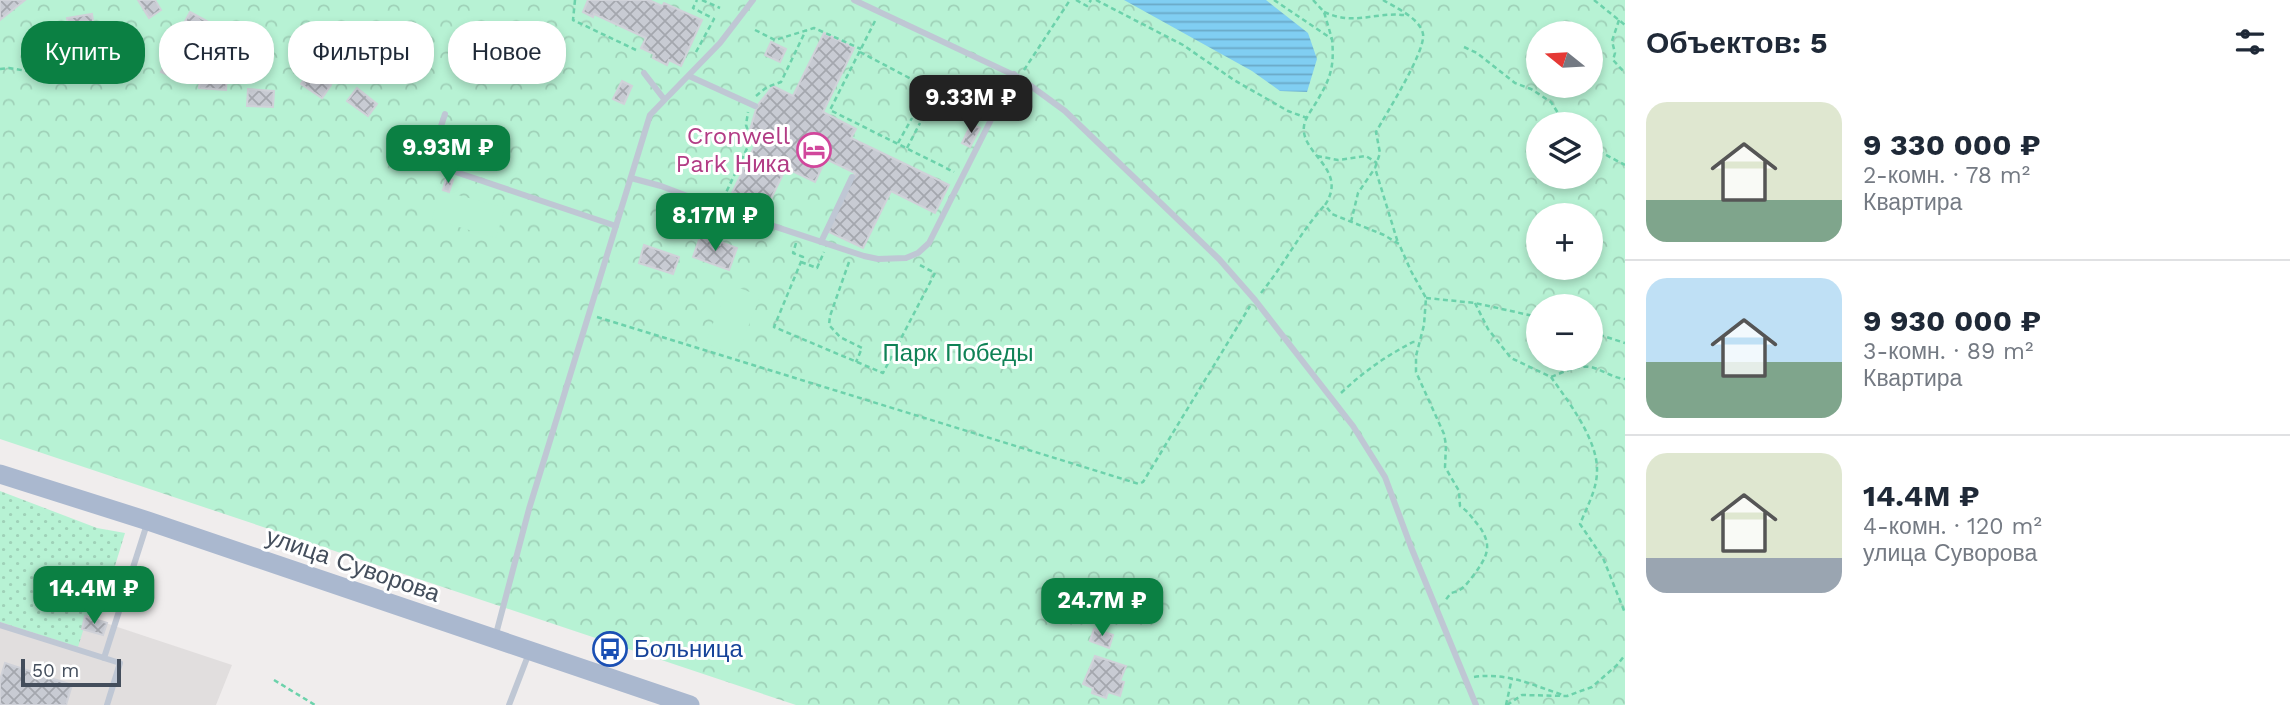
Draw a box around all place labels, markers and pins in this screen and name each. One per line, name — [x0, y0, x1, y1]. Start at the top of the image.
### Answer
pin: 9.33M ₽ — [906, 76, 1036, 135]
place label: Cronwell Park Ника — [676, 122, 791, 178]
pin: 9.93M ₽ — [383, 125, 513, 185]
hotel icon: Cronwell Park Ника — [795, 131, 833, 169]
pin: 8.17M ₽ — [650, 194, 780, 253]
pin: 14.4M ₽ — [29, 566, 159, 626]
pin: 24.7M ₽ — [1037, 578, 1167, 638]
bus stop icon: Больница — [591, 630, 629, 668]
place label: Больница — [634, 635, 743, 663]

